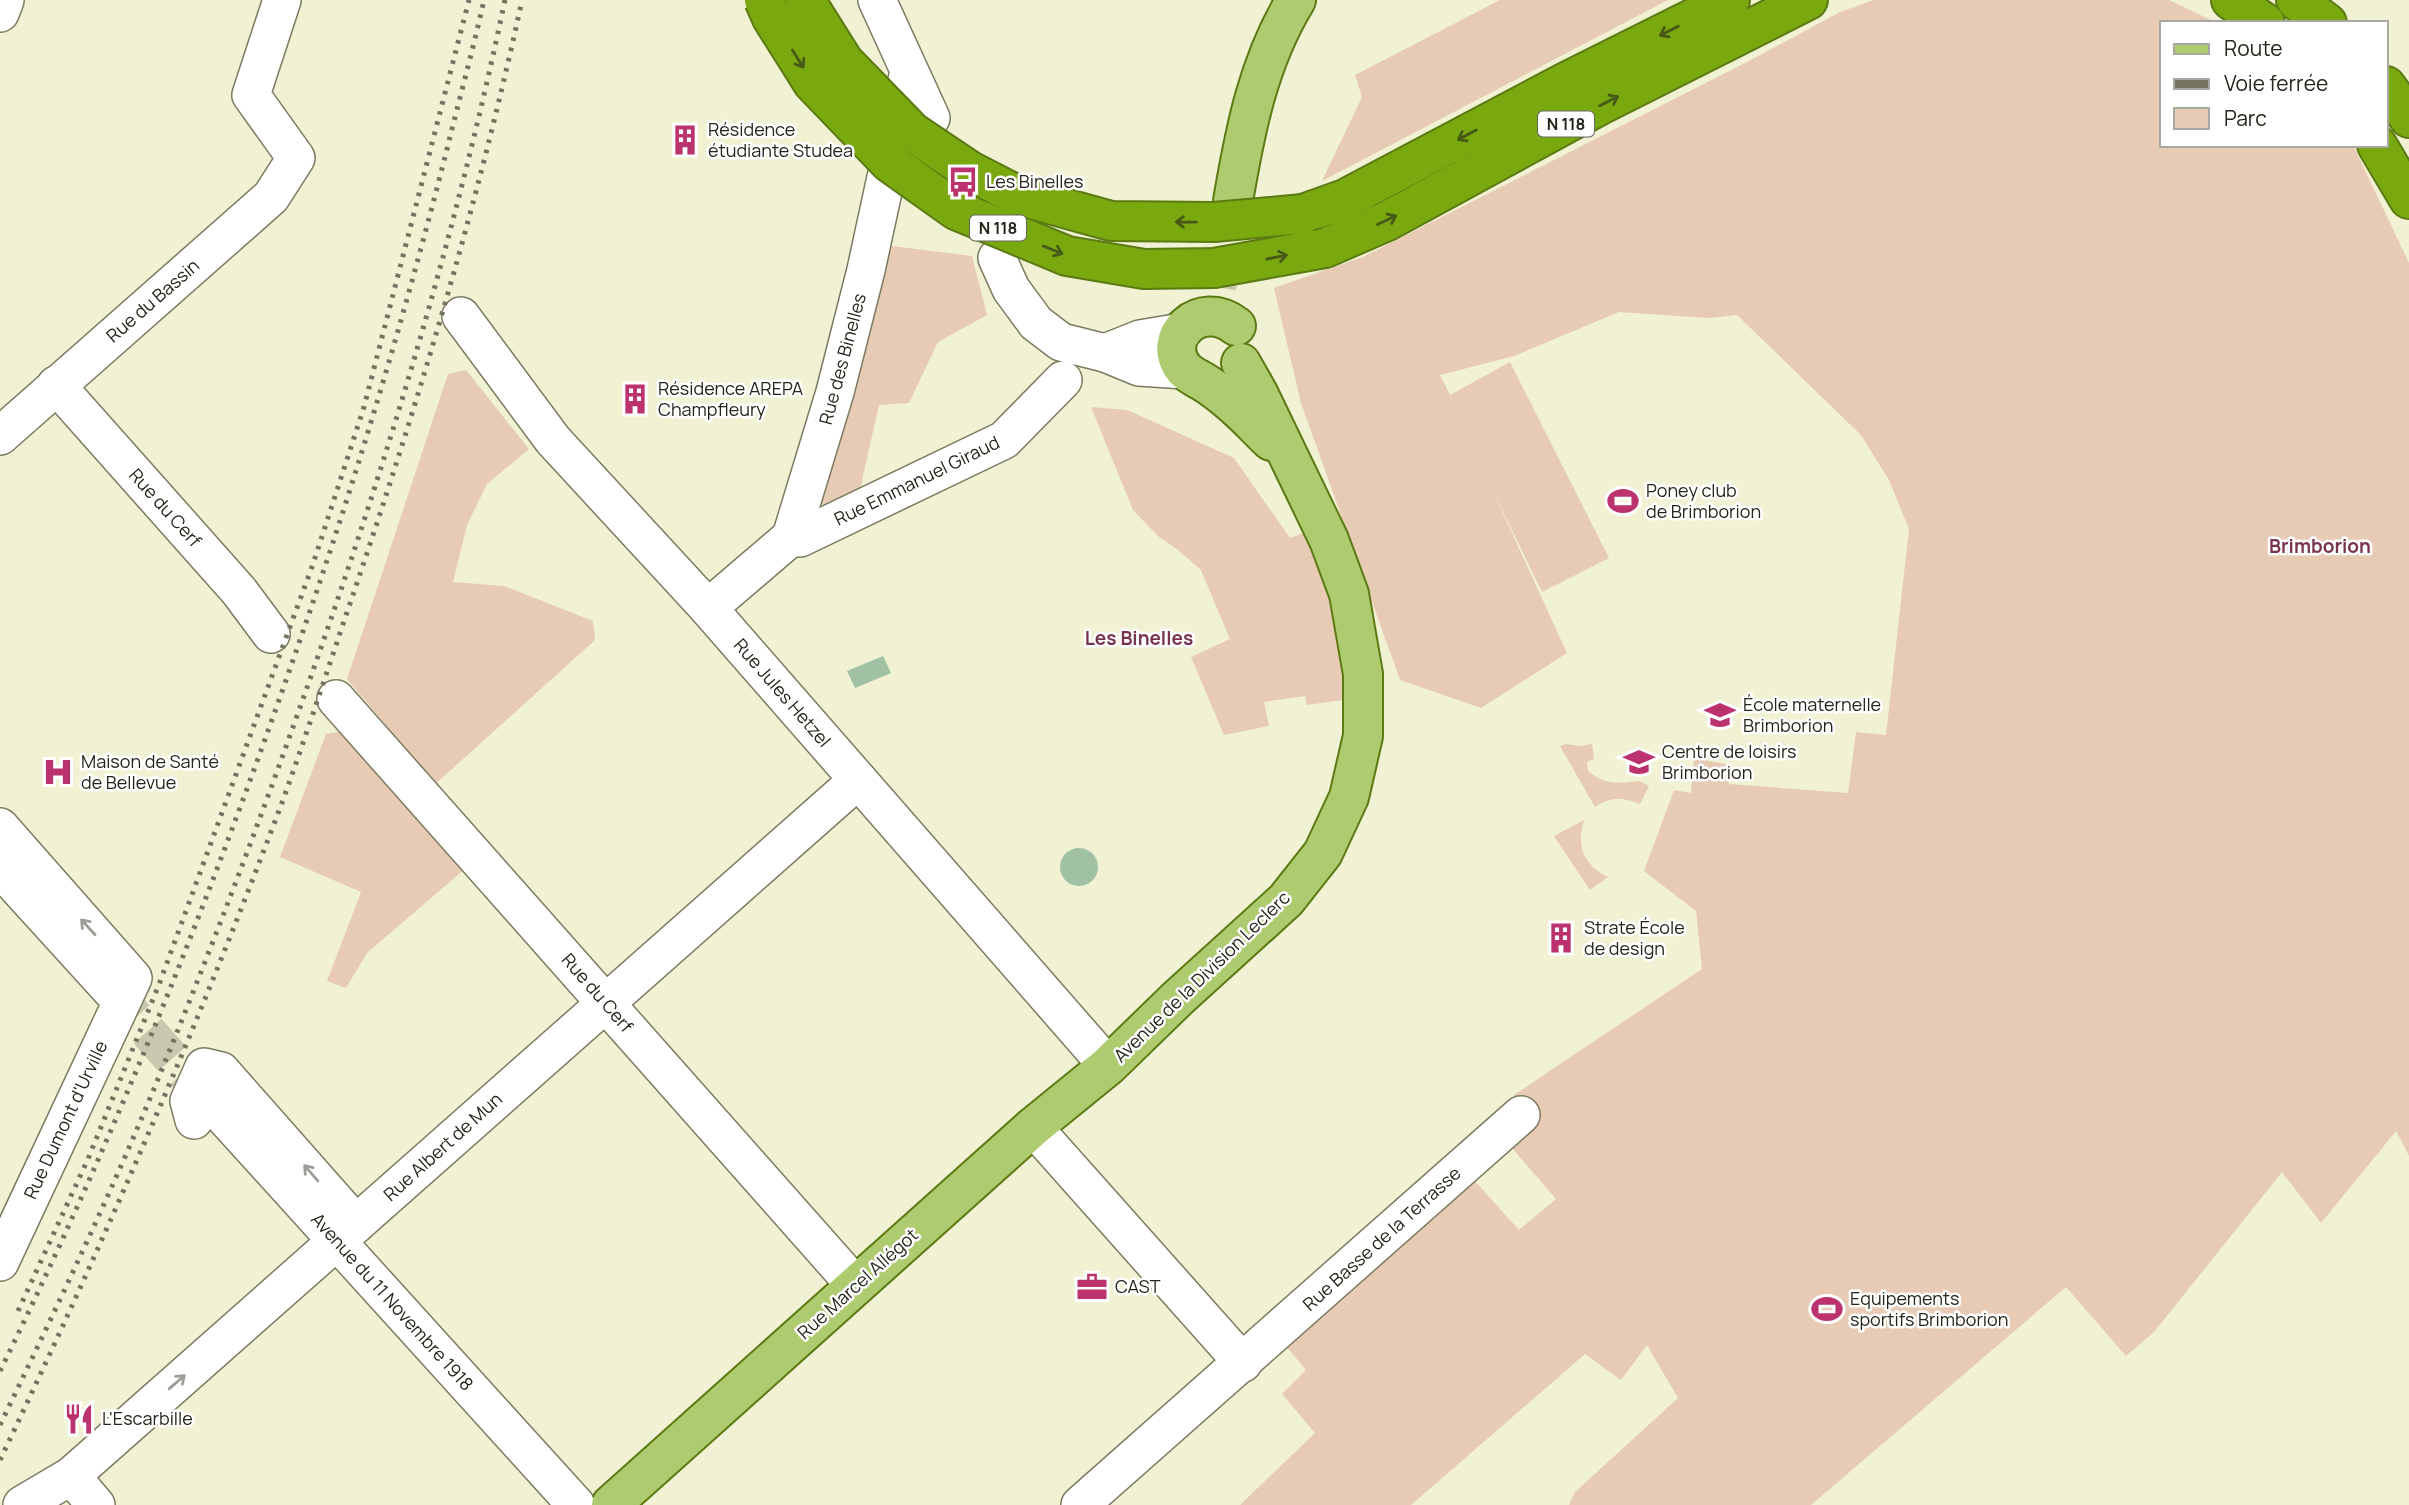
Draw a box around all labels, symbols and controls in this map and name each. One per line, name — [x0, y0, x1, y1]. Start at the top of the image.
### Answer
legend — [2160, 21, 2388, 147]
one-way arrow — [1659, 24, 1680, 38]
text: Route — [2224, 34, 2282, 62]
one-way arrow — [790, 49, 805, 68]
text: Voie ferrée — [2224, 69, 2328, 97]
one-way arrow — [1598, 93, 1619, 107]
text: Parc — [2224, 104, 2267, 132]
road number: N 118 — [1538, 112, 1594, 136]
place label: Résidence étudiante Studea — [708, 117, 853, 162]
building icon: Résidence étudiante Studea — [668, 123, 702, 157]
one-way arrow — [1457, 128, 1477, 142]
bus stop icon: Les Binelles — [946, 165, 980, 199]
place label: Les Binelles — [986, 169, 1084, 193]
one-way arrow — [1376, 213, 1397, 226]
one-way arrow — [1175, 215, 1198, 229]
road number: N 118 — [970, 216, 1026, 240]
one-way arrow — [1041, 245, 1063, 258]
one-way arrow — [1265, 249, 1288, 263]
street label: Rue du Bassin — [101, 253, 204, 347]
street label: Rue des Binelles — [813, 290, 871, 427]
place label: Résidence AREPA Champfleury — [658, 376, 804, 421]
building icon: Résidence AREPA Champfleury — [618, 382, 652, 416]
street label: Rue Emmanuel Giraud — [830, 430, 1003, 531]
street label: Rue du Cerf — [124, 463, 208, 552]
place label: Poney club de Brimborion — [1646, 478, 1761, 523]
sports icon: Poney club de Brimborion — [1606, 484, 1640, 518]
district label: Brimborion — [2269, 533, 2371, 559]
district label: Les Binelles — [1085, 625, 1193, 651]
street label: Rue Jules Hetzel — [729, 633, 837, 752]
place label: École maternelle Brimborion — [1743, 692, 1881, 737]
school or university icon: École maternelle Brimborion — [1703, 698, 1737, 732]
place label: Centre de loisirs Brimborion — [1662, 739, 1797, 784]
school or university icon: Centre de loisirs Brimborion — [1622, 745, 1656, 779]
place label: Maison de Santé de Bellevue — [81, 749, 219, 794]
hospital icon: Maison de Santé de Bellevue — [41, 755, 75, 789]
street label: Avenue de la Division Leclerc — [1108, 886, 1295, 1067]
place label: Strate École de design — [1584, 915, 1685, 960]
one-way arrow — [80, 918, 96, 936]
building icon: Strate École de design — [1544, 921, 1578, 955]
street label: Rue du Cerf — [557, 948, 639, 1037]
street label: Rue Dumont d'Urville — [18, 1036, 112, 1203]
street label: Rue Albert de Mun — [378, 1087, 507, 1206]
street label: Rue Basse de la Terrasse — [1297, 1161, 1465, 1316]
one-way arrow — [303, 1164, 319, 1182]
street label: Avenue du 11 Novembre 1918 — [306, 1207, 479, 1395]
street label: Rue Marcel Allégot — [792, 1223, 923, 1344]
office icon: CAST — [1075, 1270, 1109, 1304]
place label: CAST — [1115, 1274, 1161, 1298]
place label: Equipements sportifs Brimborion — [1850, 1286, 2008, 1331]
sports icon: Equipements sportifs Brimborion — [1810, 1292, 1844, 1326]
one-way arrow — [168, 1374, 186, 1390]
restaurant icon: L'Escarbille — [62, 1402, 96, 1436]
place label: L'Escarbille — [102, 1406, 193, 1430]

